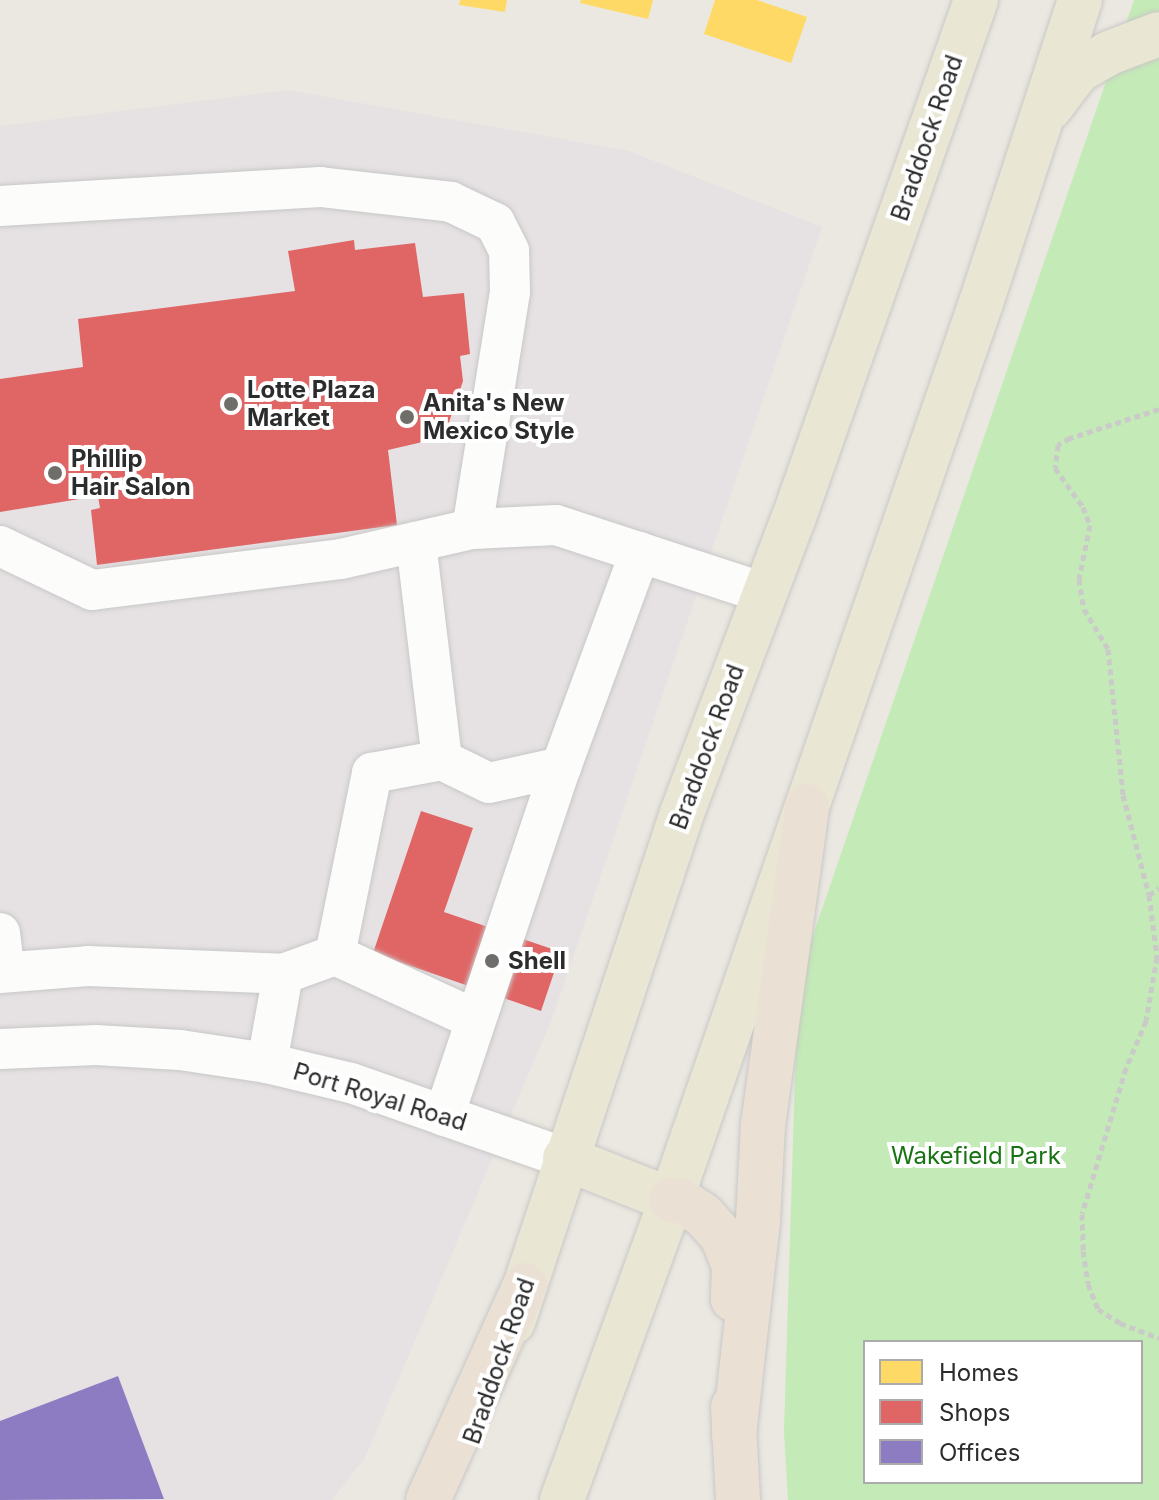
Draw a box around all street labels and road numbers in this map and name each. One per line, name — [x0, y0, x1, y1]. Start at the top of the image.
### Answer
street label: Braddock Road — [885, 51, 969, 225]
street label: Braddock Road — [664, 661, 750, 833]
street label: Port Royal Road — [290, 1057, 470, 1137]
street label: Braddock Road — [457, 1274, 541, 1448]

